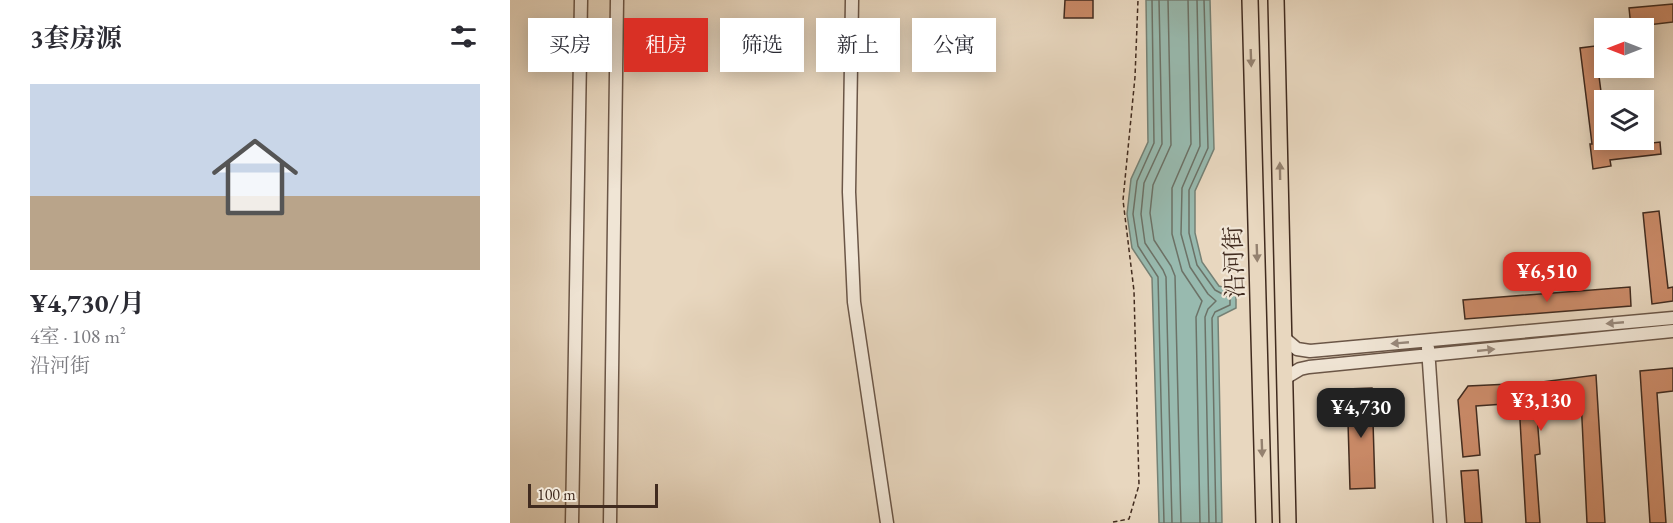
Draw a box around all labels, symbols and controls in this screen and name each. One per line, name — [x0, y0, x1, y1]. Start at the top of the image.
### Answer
chip: 买房 — [528, 18, 612, 72]
chip: 租房 — [624, 18, 708, 72]
chip: 筛选 — [720, 18, 804, 72]
chip: 新上 — [816, 18, 900, 72]
chip: 公寓 — [912, 18, 996, 72]
north arrow — [1594, 18, 1654, 78]
map controls — [1594, 18, 1654, 150]
icon: filters — [447, 20, 480, 53]
text: 3套房源 — [30, 21, 122, 55]
one-way arrow — [1246, 49, 1256, 68]
button: layers — [1594, 90, 1654, 150]
icon: home — [201, 123, 309, 231]
one-way arrow — [1275, 161, 1285, 180]
street label: 沿河街 — [1217, 225, 1250, 299]
one-way arrow — [1252, 244, 1261, 263]
pin: ¥6,510 — [1498, 252, 1596, 303]
text: ¥6,510 — [1517, 258, 1577, 284]
text: ¥4,730/月 — [30, 286, 145, 320]
one-way arrow — [1605, 318, 1624, 328]
text: 4室 · 108 m² — [30, 323, 126, 349]
one-way arrow — [1390, 338, 1409, 348]
one-way arrow — [1477, 345, 1496, 355]
text: 沿河街 — [30, 352, 90, 378]
pin: ¥3,130 — [1492, 381, 1590, 432]
text: ¥3,130 — [1511, 387, 1571, 413]
pin: ¥4,730 — [1312, 388, 1410, 439]
text: ¥4,730 — [1331, 394, 1391, 420]
one-way arrow — [1257, 439, 1267, 458]
scale bar — [528, 481, 658, 508]
text: 100 m — [537, 484, 576, 505]

